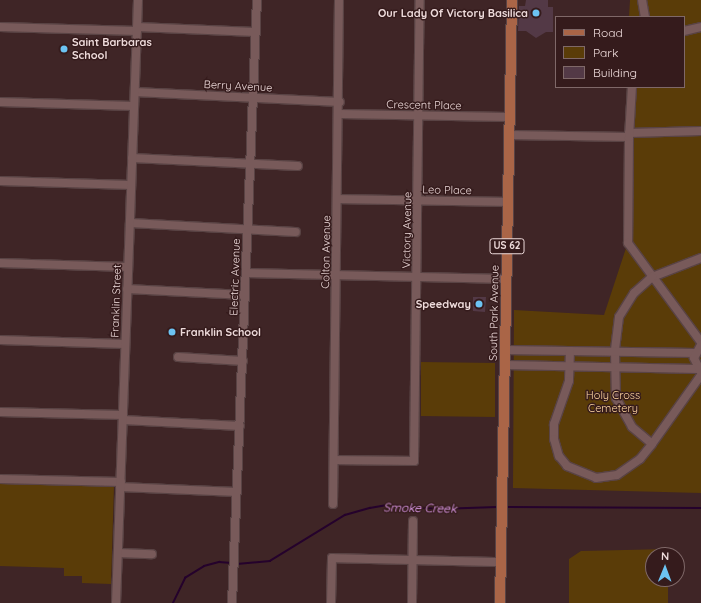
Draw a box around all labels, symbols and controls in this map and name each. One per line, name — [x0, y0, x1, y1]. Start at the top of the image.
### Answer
place label: Our Lady Of Victory Basilica — [378, 6, 528, 20]
marker: Our Lady Of Victory Basilica — [531, 8, 541, 18]
legend — [555, 16, 685, 88]
text: Road — [593, 25, 623, 40]
place label: Saint Barbaras School — [72, 36, 152, 62]
marker: Saint Barbaras School — [59, 44, 69, 54]
text: Park — [593, 45, 618, 60]
text: Building — [593, 65, 637, 80]
street label: Berry Avenue — [203, 78, 273, 94]
street label: Crescent Place — [386, 98, 462, 112]
street label: Leo Place — [422, 183, 472, 197]
street label: Victory Avenue — [400, 191, 414, 269]
street label: Colton Avenue — [319, 215, 333, 289]
street label: Electric Avenue — [227, 238, 243, 316]
road number: US 62 — [489, 238, 525, 254]
street label: Franklin Street — [108, 264, 124, 338]
street label: South Park Avenue — [487, 265, 501, 361]
place label: Speedway — [416, 297, 471, 311]
marker: Speedway — [474, 299, 484, 309]
place label: Franklin School — [180, 325, 261, 339]
marker: Franklin School — [167, 327, 177, 337]
park label: Holy Cross Cemetery — [586, 389, 640, 415]
water label: Smoke Creek — [383, 500, 457, 516]
north arrow — [645, 547, 685, 587]
text: N — [661, 549, 669, 563]

